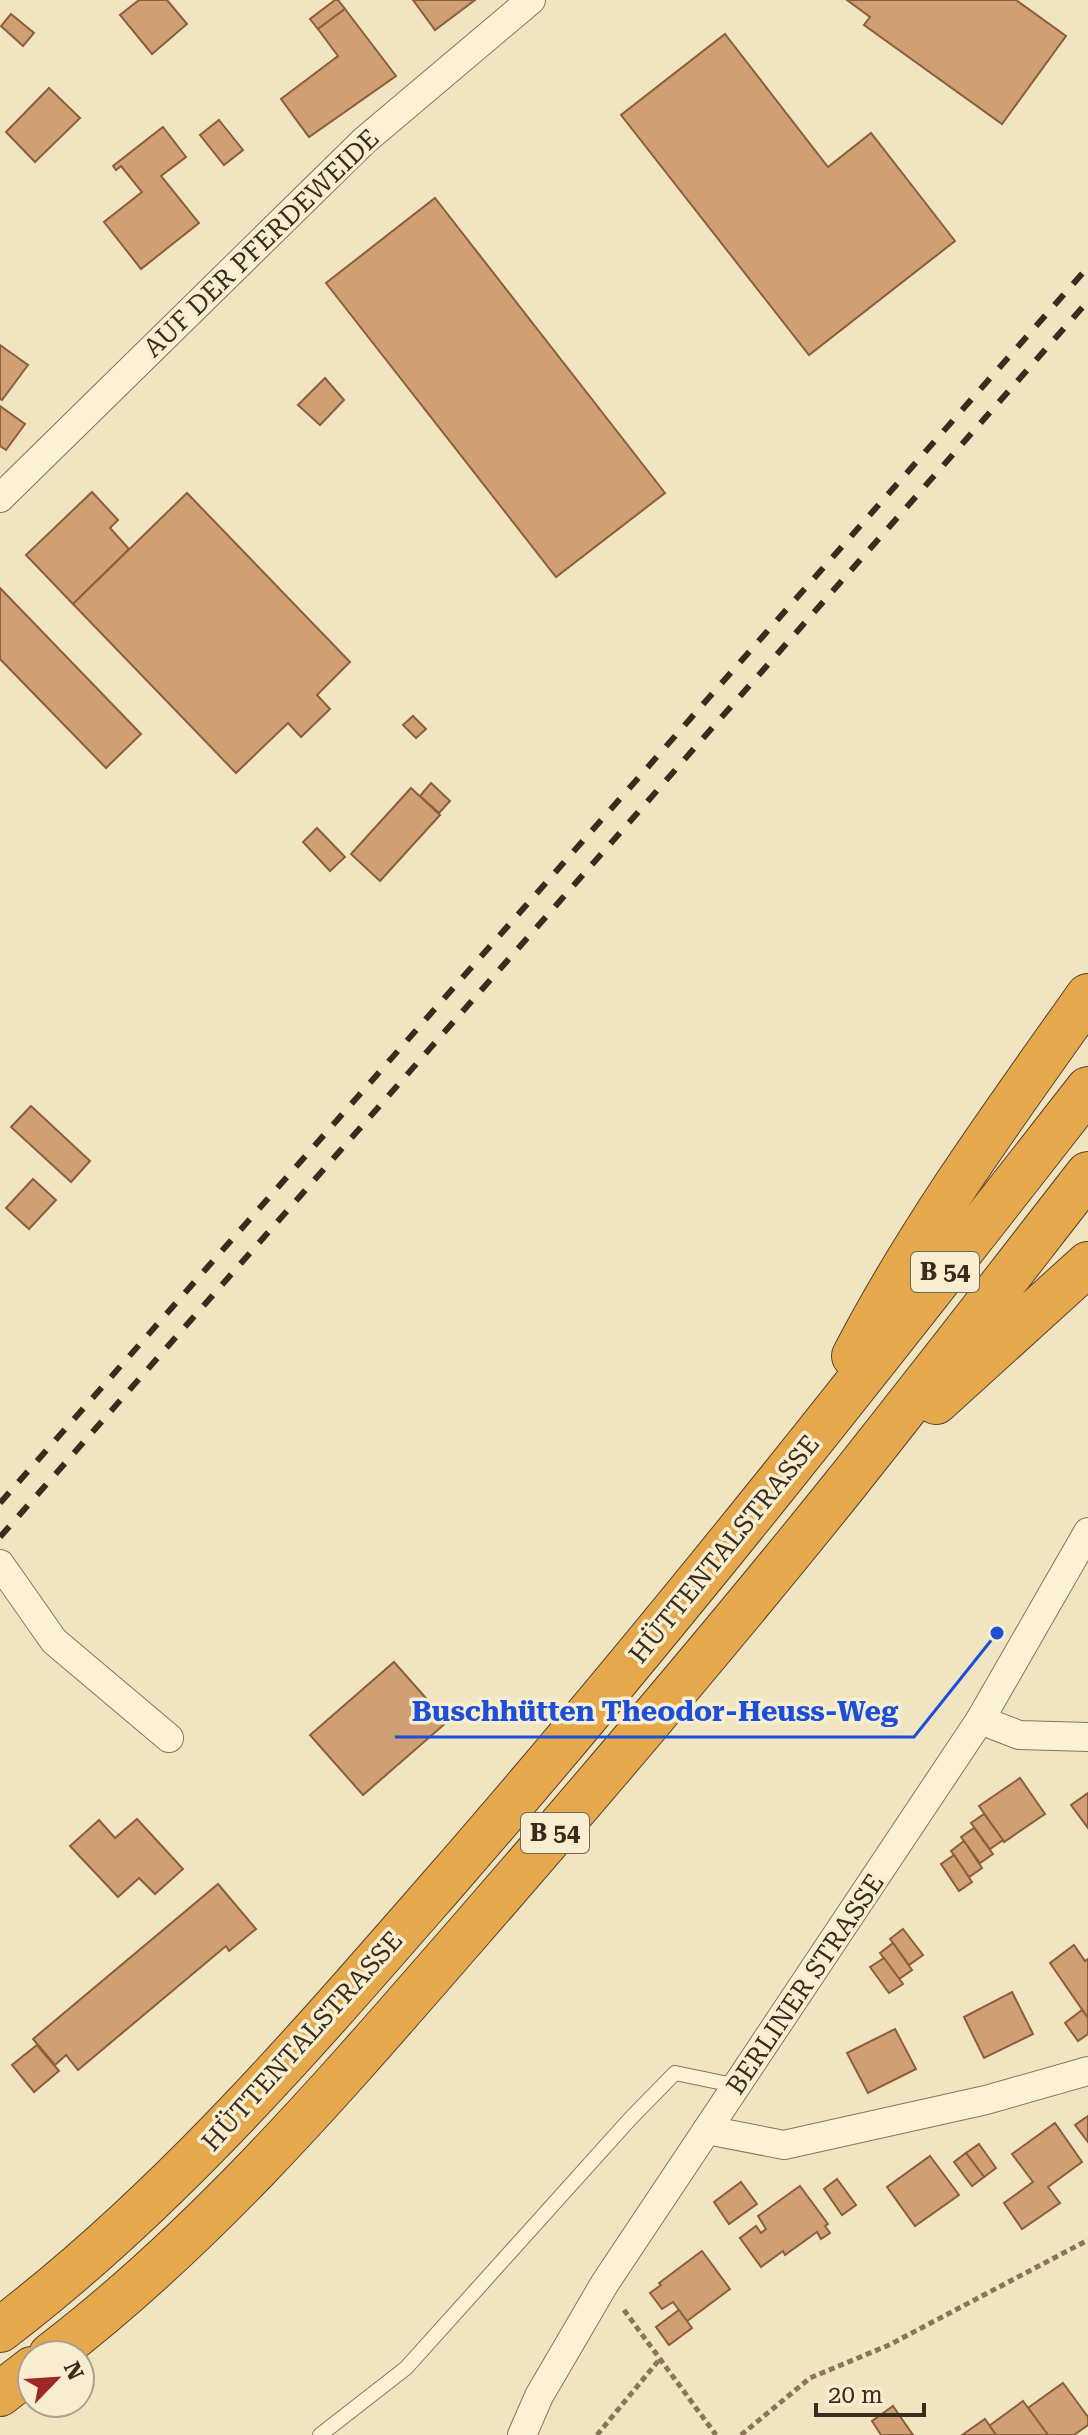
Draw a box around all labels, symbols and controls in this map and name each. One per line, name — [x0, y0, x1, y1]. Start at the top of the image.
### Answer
street label: AUF DER PFERDEWEIDE — [137, 123, 385, 363]
road number: B 54 — [911, 1252, 979, 1292]
street label: HÜTTENTALSTRASSE — [622, 1428, 825, 1669]
callout: Buschhütten Theodor-Heuss-Weg — [395, 1685, 914, 1737]
text: Buschhütten Theodor-Heuss-Weg — [412, 1695, 899, 1728]
road number: B 54 — [521, 1813, 589, 1853]
street label: BERLINER STRASSE — [720, 1868, 890, 2100]
street label: HÜTTENTALSTRASSE — [195, 1924, 408, 2157]
north arrow — [16, 2339, 96, 2419]
text: N — [59, 2358, 89, 2384]
scale bar — [816, 2367, 924, 2417]
text: 20 m — [828, 2381, 883, 2409]

